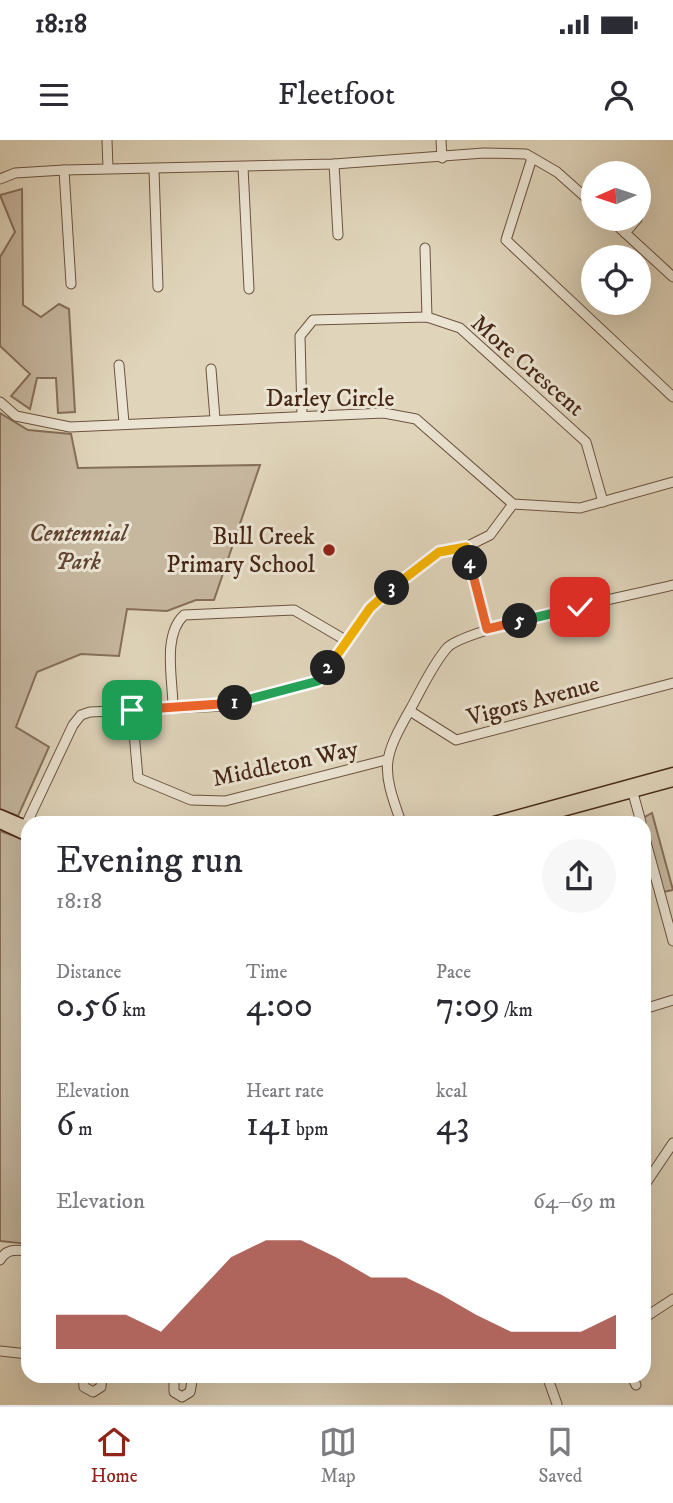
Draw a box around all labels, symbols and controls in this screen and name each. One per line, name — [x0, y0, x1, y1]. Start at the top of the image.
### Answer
text: 18:18 — [35, 8, 87, 41]
text: Fleetfoot — [278, 75, 395, 115]
icon: menu — [35, 76, 73, 114]
icon: person — [600, 76, 638, 114]
north arrow — [581, 161, 651, 231]
map controls — [581, 161, 651, 315]
button: locate — [581, 245, 651, 315]
street label: More Crescent — [465, 308, 590, 423]
street label: Darley Circle — [266, 384, 394, 414]
park label: Centennial Park — [29, 519, 130, 577]
place label: Bull Creek Primary School — [166, 522, 316, 580]
marker: Bull Creek Primary School — [321, 542, 337, 558]
pin: 4 — [452, 546, 488, 580]
text: 4 — [464, 551, 475, 574]
pin: 3 — [374, 570, 410, 606]
text: 3 — [388, 576, 395, 599]
pin — [550, 577, 610, 637]
icon: check — [561, 588, 599, 626]
pin: 5 — [503, 603, 538, 638]
text: 5 — [515, 609, 524, 632]
pin: 2 — [310, 650, 346, 686]
text: 2 — [323, 656, 332, 679]
street label: Vigors Avenue — [463, 669, 603, 733]
pin — [102, 680, 162, 740]
pin: 1 — [218, 686, 252, 720]
icon: arrive — [113, 691, 151, 729]
text: 1 — [231, 691, 238, 714]
street label: Middleton Way — [210, 734, 361, 794]
text: Evening run — [56, 837, 243, 885]
button: share — [542, 839, 616, 913]
text: 18:18 — [56, 887, 102, 916]
text: Distance — [56, 961, 121, 984]
text: Time — [246, 961, 287, 984]
text: Pace — [436, 961, 471, 984]
text: 0.56 — [56, 984, 118, 1028]
text: 4:00 — [246, 984, 313, 1028]
text: 7:09 — [436, 984, 500, 1028]
text: km — [118, 999, 146, 1022]
text: /km — [500, 999, 533, 1022]
text: Elevation — [56, 1080, 130, 1103]
text: Heart rate — [246, 1080, 324, 1103]
text: kcal — [436, 1080, 467, 1103]
text: 6 — [56, 1103, 74, 1147]
text: 141 — [246, 1103, 292, 1147]
text: 43 — [436, 1103, 469, 1147]
text: m — [74, 1118, 93, 1141]
text: bpm — [292, 1118, 329, 1141]
text: Elevation — [56, 1187, 145, 1216]
text: 64–69 m — [533, 1187, 616, 1216]
tab: Home — [91, 1423, 138, 1488]
tab: Map — [319, 1423, 357, 1488]
tab: Saved — [539, 1423, 582, 1488]

